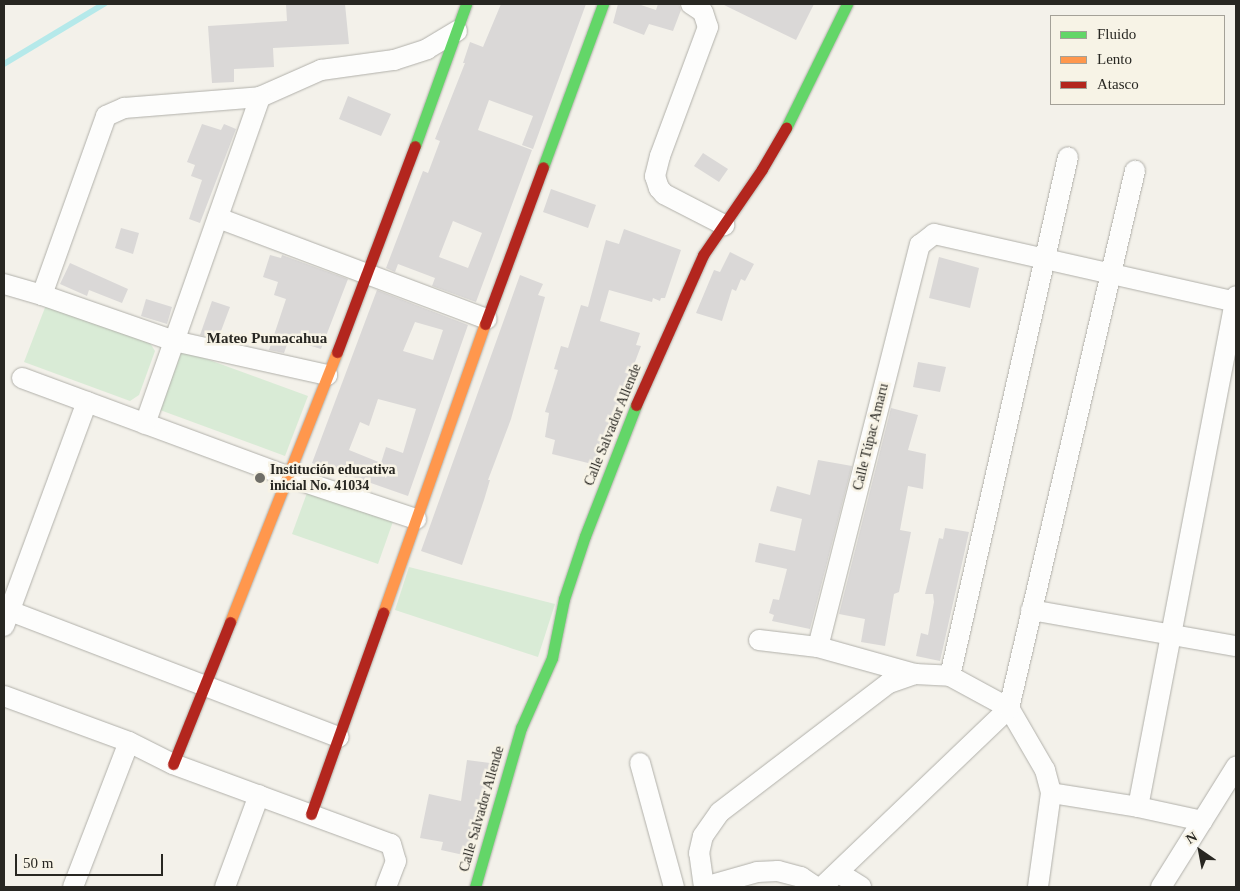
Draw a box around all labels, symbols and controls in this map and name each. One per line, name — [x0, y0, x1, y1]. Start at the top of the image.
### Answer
legend — [1050, 15, 1225, 105]
text: Fluido — [1097, 26, 1136, 42]
text: Lento — [1097, 51, 1132, 67]
text: Atasco — [1097, 76, 1139, 92]
district label: Mateo Pumacahua — [207, 330, 327, 348]
street label: Calle Salvador Allende — [581, 361, 645, 489]
street label: Calle Túpac Amaru — [849, 381, 893, 493]
place label: Institución educativa inicial No. 41034 — [270, 462, 396, 494]
marker: Institución educativa inicial No. 41034 — [254, 472, 266, 484]
street label: Calle Salvador Allende — [456, 744, 508, 874]
north arrow — [1175, 826, 1225, 876]
text: N — [1183, 829, 1200, 847]
scale bar — [18, 844, 165, 876]
text: 50 m — [23, 855, 53, 871]

